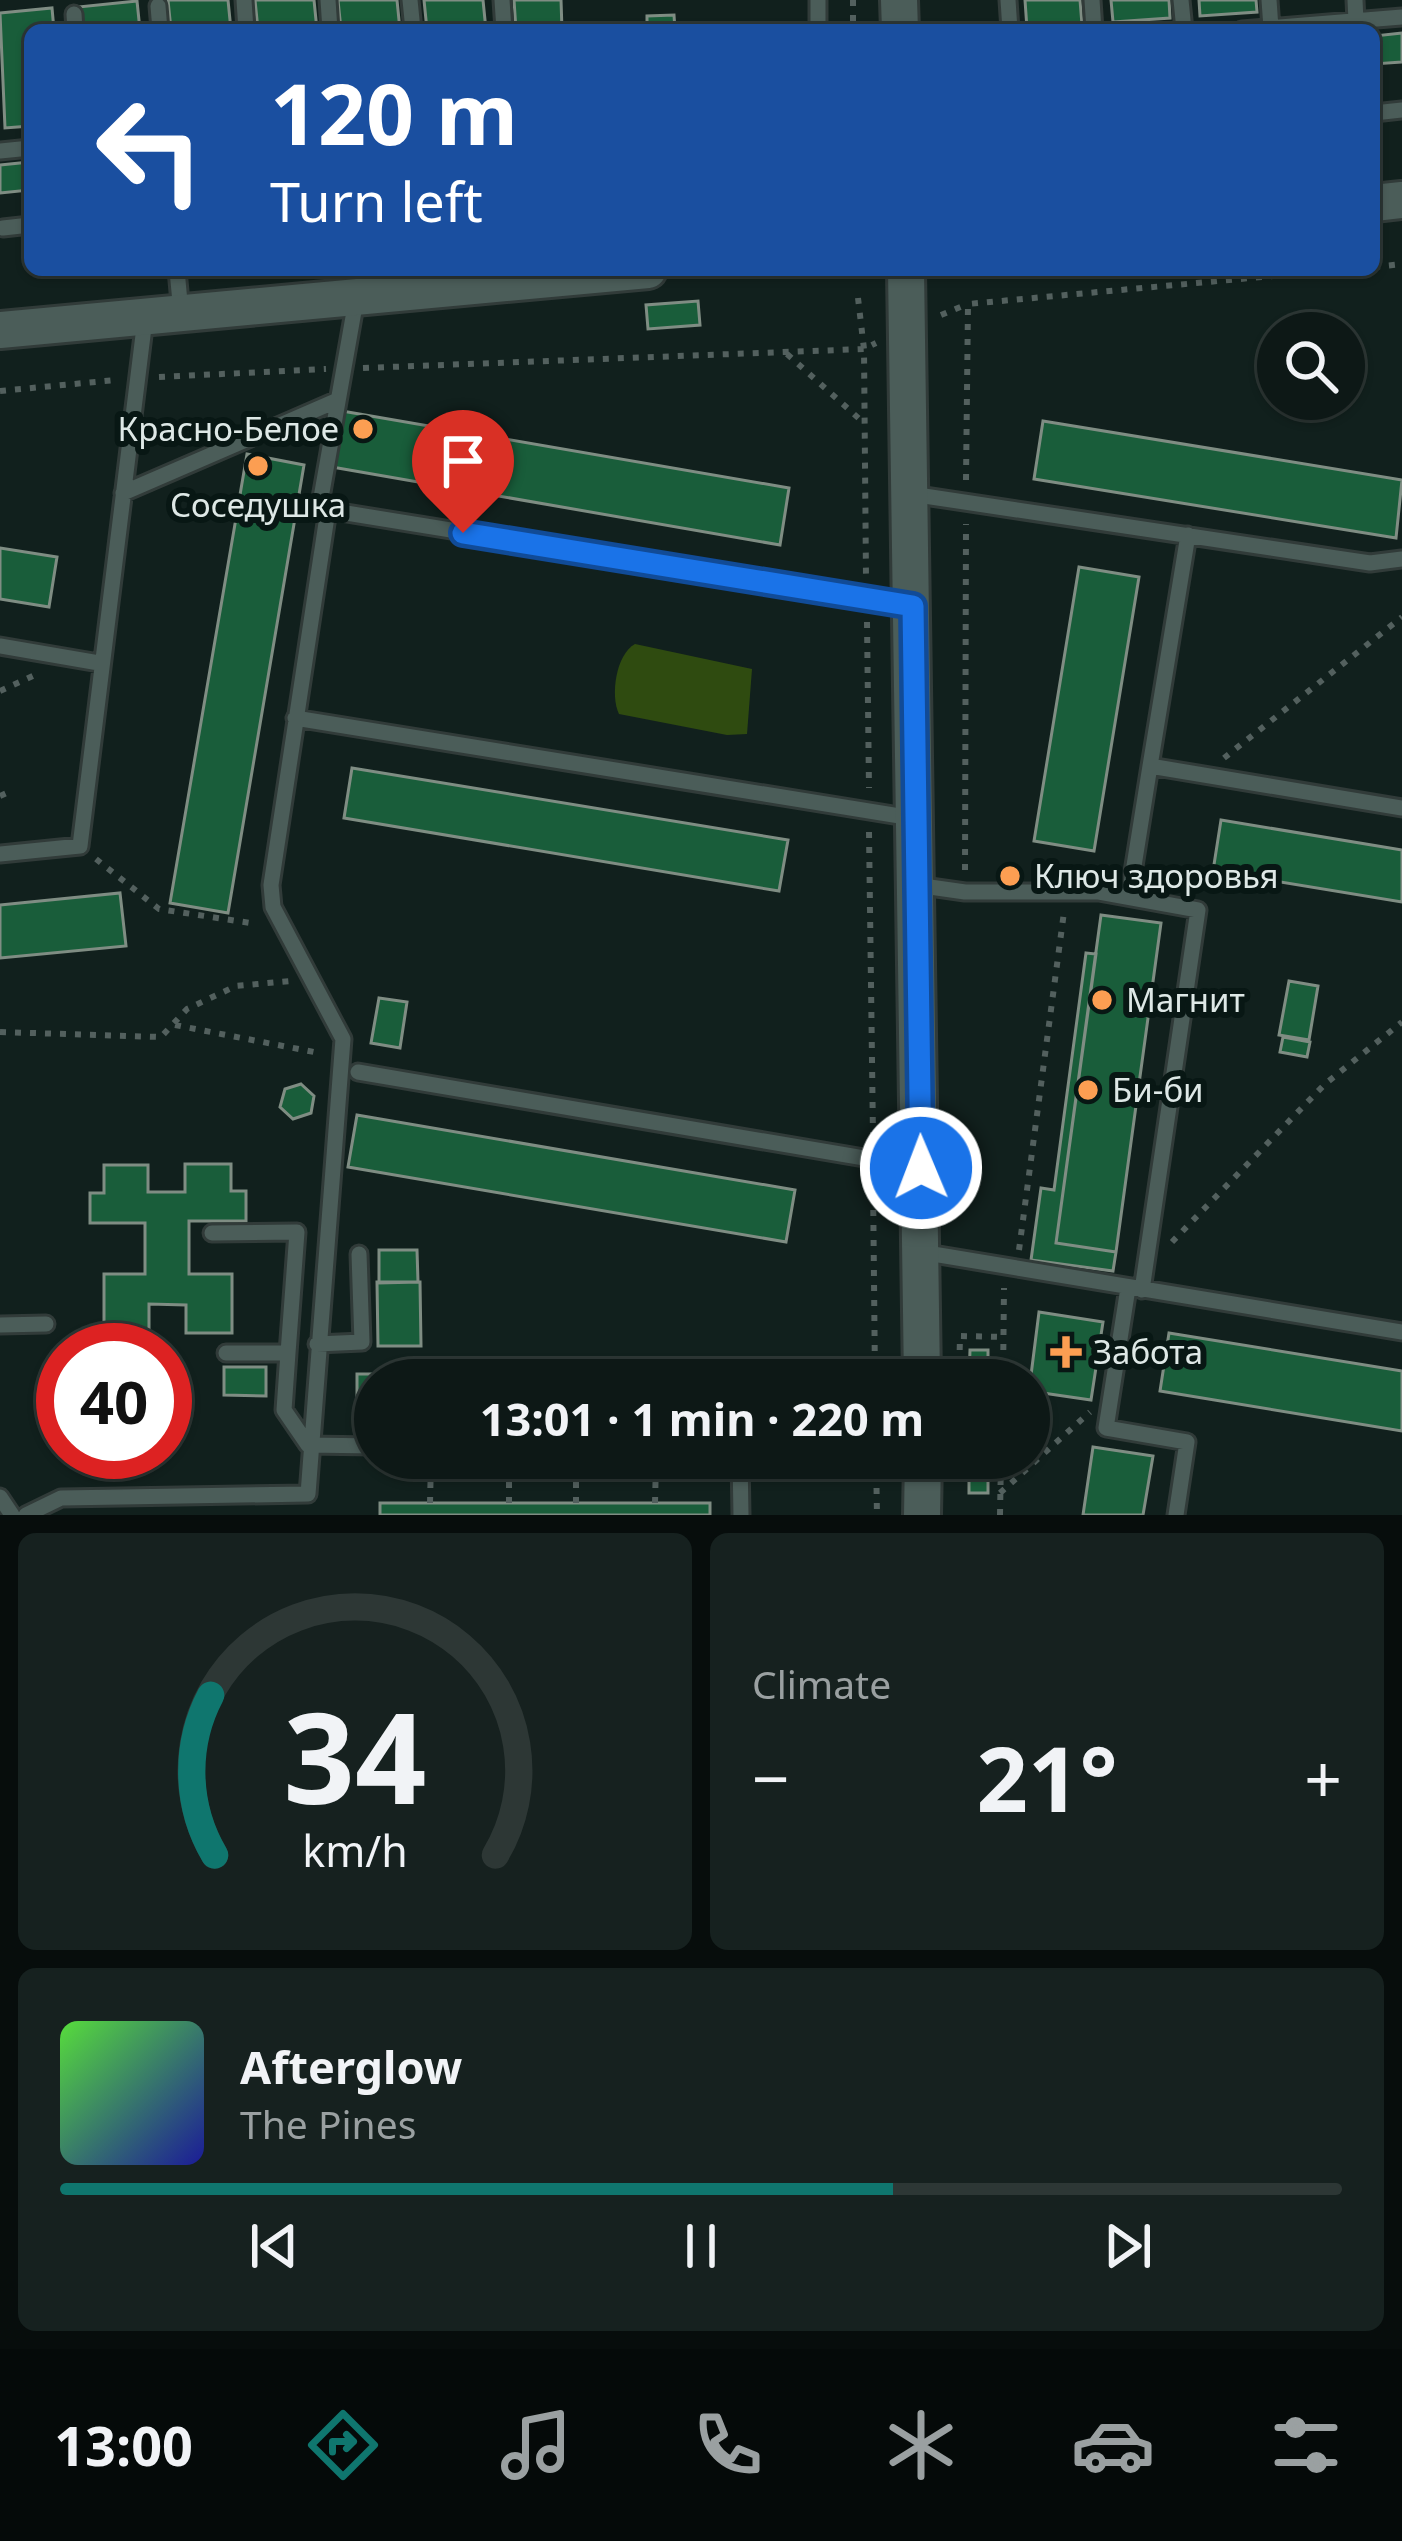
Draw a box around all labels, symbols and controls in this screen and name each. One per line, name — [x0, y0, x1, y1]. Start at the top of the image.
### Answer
text: 120 m — [270, 55, 518, 170]
icon: left — [72, 72, 228, 228]
text: Turn left — [270, 164, 483, 238]
map controls — [1257, 312, 1365, 420]
button: search — [1257, 312, 1365, 420]
place label: Красно-Белое — [118, 406, 339, 451]
pin — [412, 410, 514, 533]
marker: Красно-Белое — [350, 416, 376, 442]
icon: arrive — [430, 428, 496, 494]
marker: Соседушка — [245, 453, 271, 479]
place label: Соседушка — [170, 482, 346, 527]
place label: Ключ здоровья — [1034, 853, 1278, 898]
marker: Ключ здоровья — [997, 863, 1023, 889]
place label: Магнит — [1126, 977, 1245, 1022]
marker: Магнит — [1089, 987, 1115, 1013]
place label: Би-би — [1112, 1067, 1204, 1112]
marker: Би-би — [1075, 1077, 1101, 1103]
position arrow — [858, 1105, 984, 1231]
speed limit sign: 40 — [36, 1323, 192, 1479]
place label: Забота — [1093, 1329, 1203, 1374]
marker: Забота — [1050, 1336, 1082, 1368]
text: 13:01 · 1 min · 220 m — [480, 1388, 924, 1449]
text: Climate — [752, 1657, 891, 1710]
text: 34 — [284, 1671, 426, 1841]
text: 21° — [976, 1716, 1118, 1838]
text: − — [752, 1732, 790, 1822]
text: + — [1304, 1732, 1342, 1822]
text: km/h — [302, 1820, 408, 1879]
text: Afterglow — [240, 2036, 462, 2097]
text: The Pines — [240, 2097, 416, 2150]
icon: previous — [241, 2213, 307, 2279]
icon: pause — [668, 2213, 734, 2279]
icon: next — [1095, 2213, 1161, 2279]
icon: directions — [301, 2403, 385, 2487]
icon: music — [494, 2403, 578, 2487]
icon: phone — [686, 2403, 770, 2487]
icon: climate — [879, 2403, 963, 2487]
icon: car — [1071, 2403, 1155, 2487]
icon: filters — [1264, 2403, 1348, 2487]
text: 13:00 — [54, 2408, 193, 2482]

